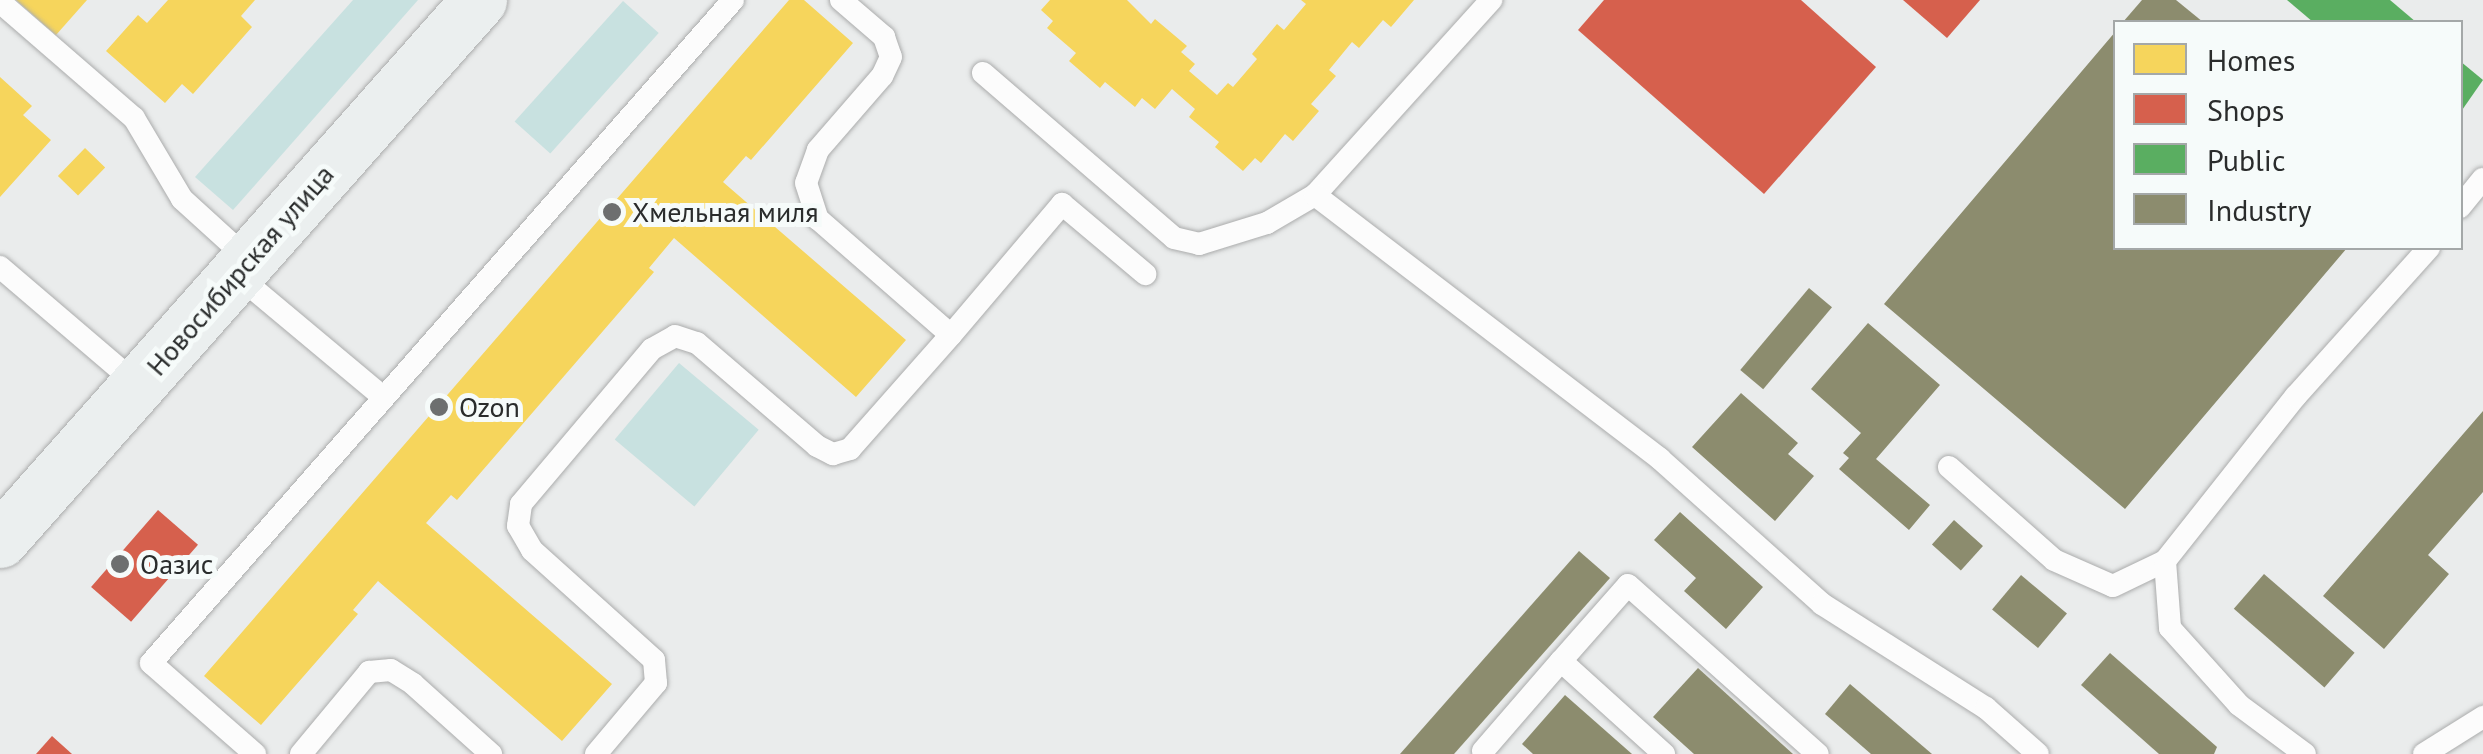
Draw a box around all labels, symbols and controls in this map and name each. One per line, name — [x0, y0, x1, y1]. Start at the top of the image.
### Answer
legend — [2113, 20, 2463, 250]
text: Homes — [2207, 40, 2295, 79]
text: Shops — [2207, 90, 2284, 129]
text: Public — [2207, 140, 2285, 179]
street label: Новосибирская улица — [139, 158, 341, 382]
text: Industry — [2207, 190, 2311, 229]
place label: Хмельная миля — [632, 195, 819, 229]
marker: Хмельная миля — [601, 201, 623, 223]
place label: Ozon — [459, 390, 520, 424]
marker: Ozon — [428, 396, 450, 418]
place label: Оазис — [140, 547, 213, 581]
marker: Оазис — [109, 553, 131, 575]

